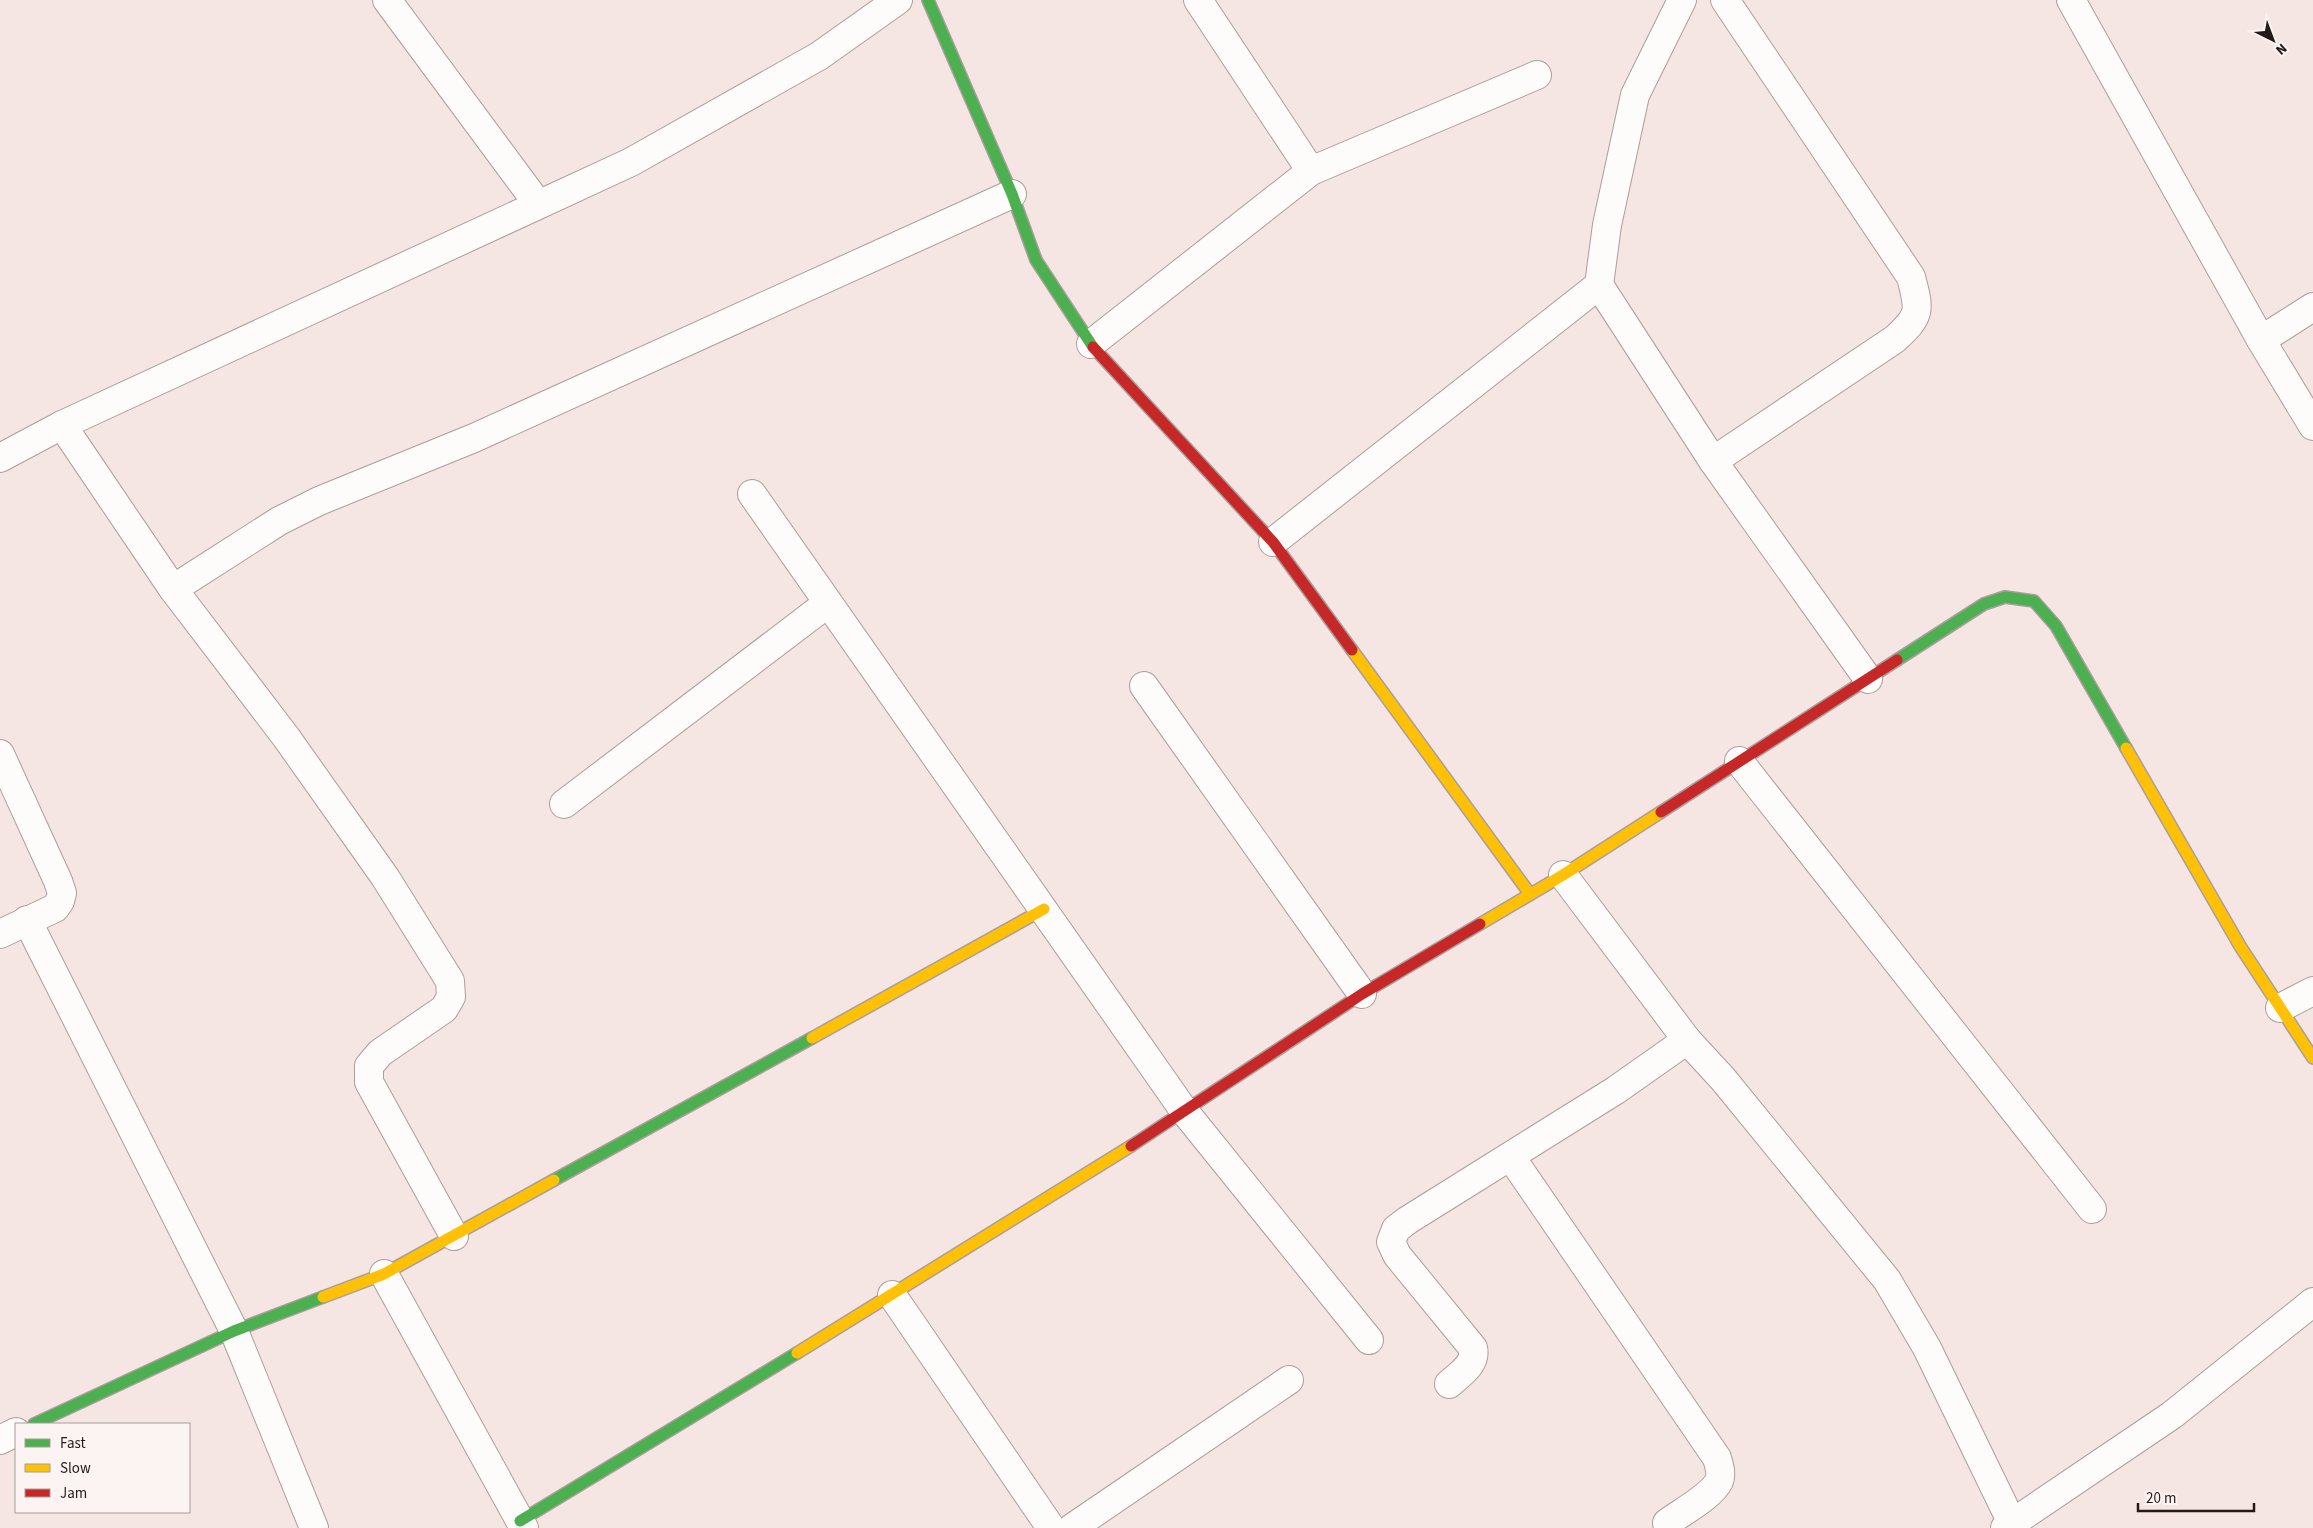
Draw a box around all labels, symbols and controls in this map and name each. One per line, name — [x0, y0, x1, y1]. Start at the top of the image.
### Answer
north arrow — [2248, 15, 2298, 65]
text: N — [2271, 38, 2291, 59]
legend — [15, 1423, 190, 1513]
text: Fast — [60, 1433, 86, 1454]
text: Slow — [60, 1458, 91, 1479]
scale bar — [2138, 1480, 2254, 1512]
text: Jam — [60, 1483, 87, 1504]
text: 20 m — [2146, 1488, 2176, 1509]

